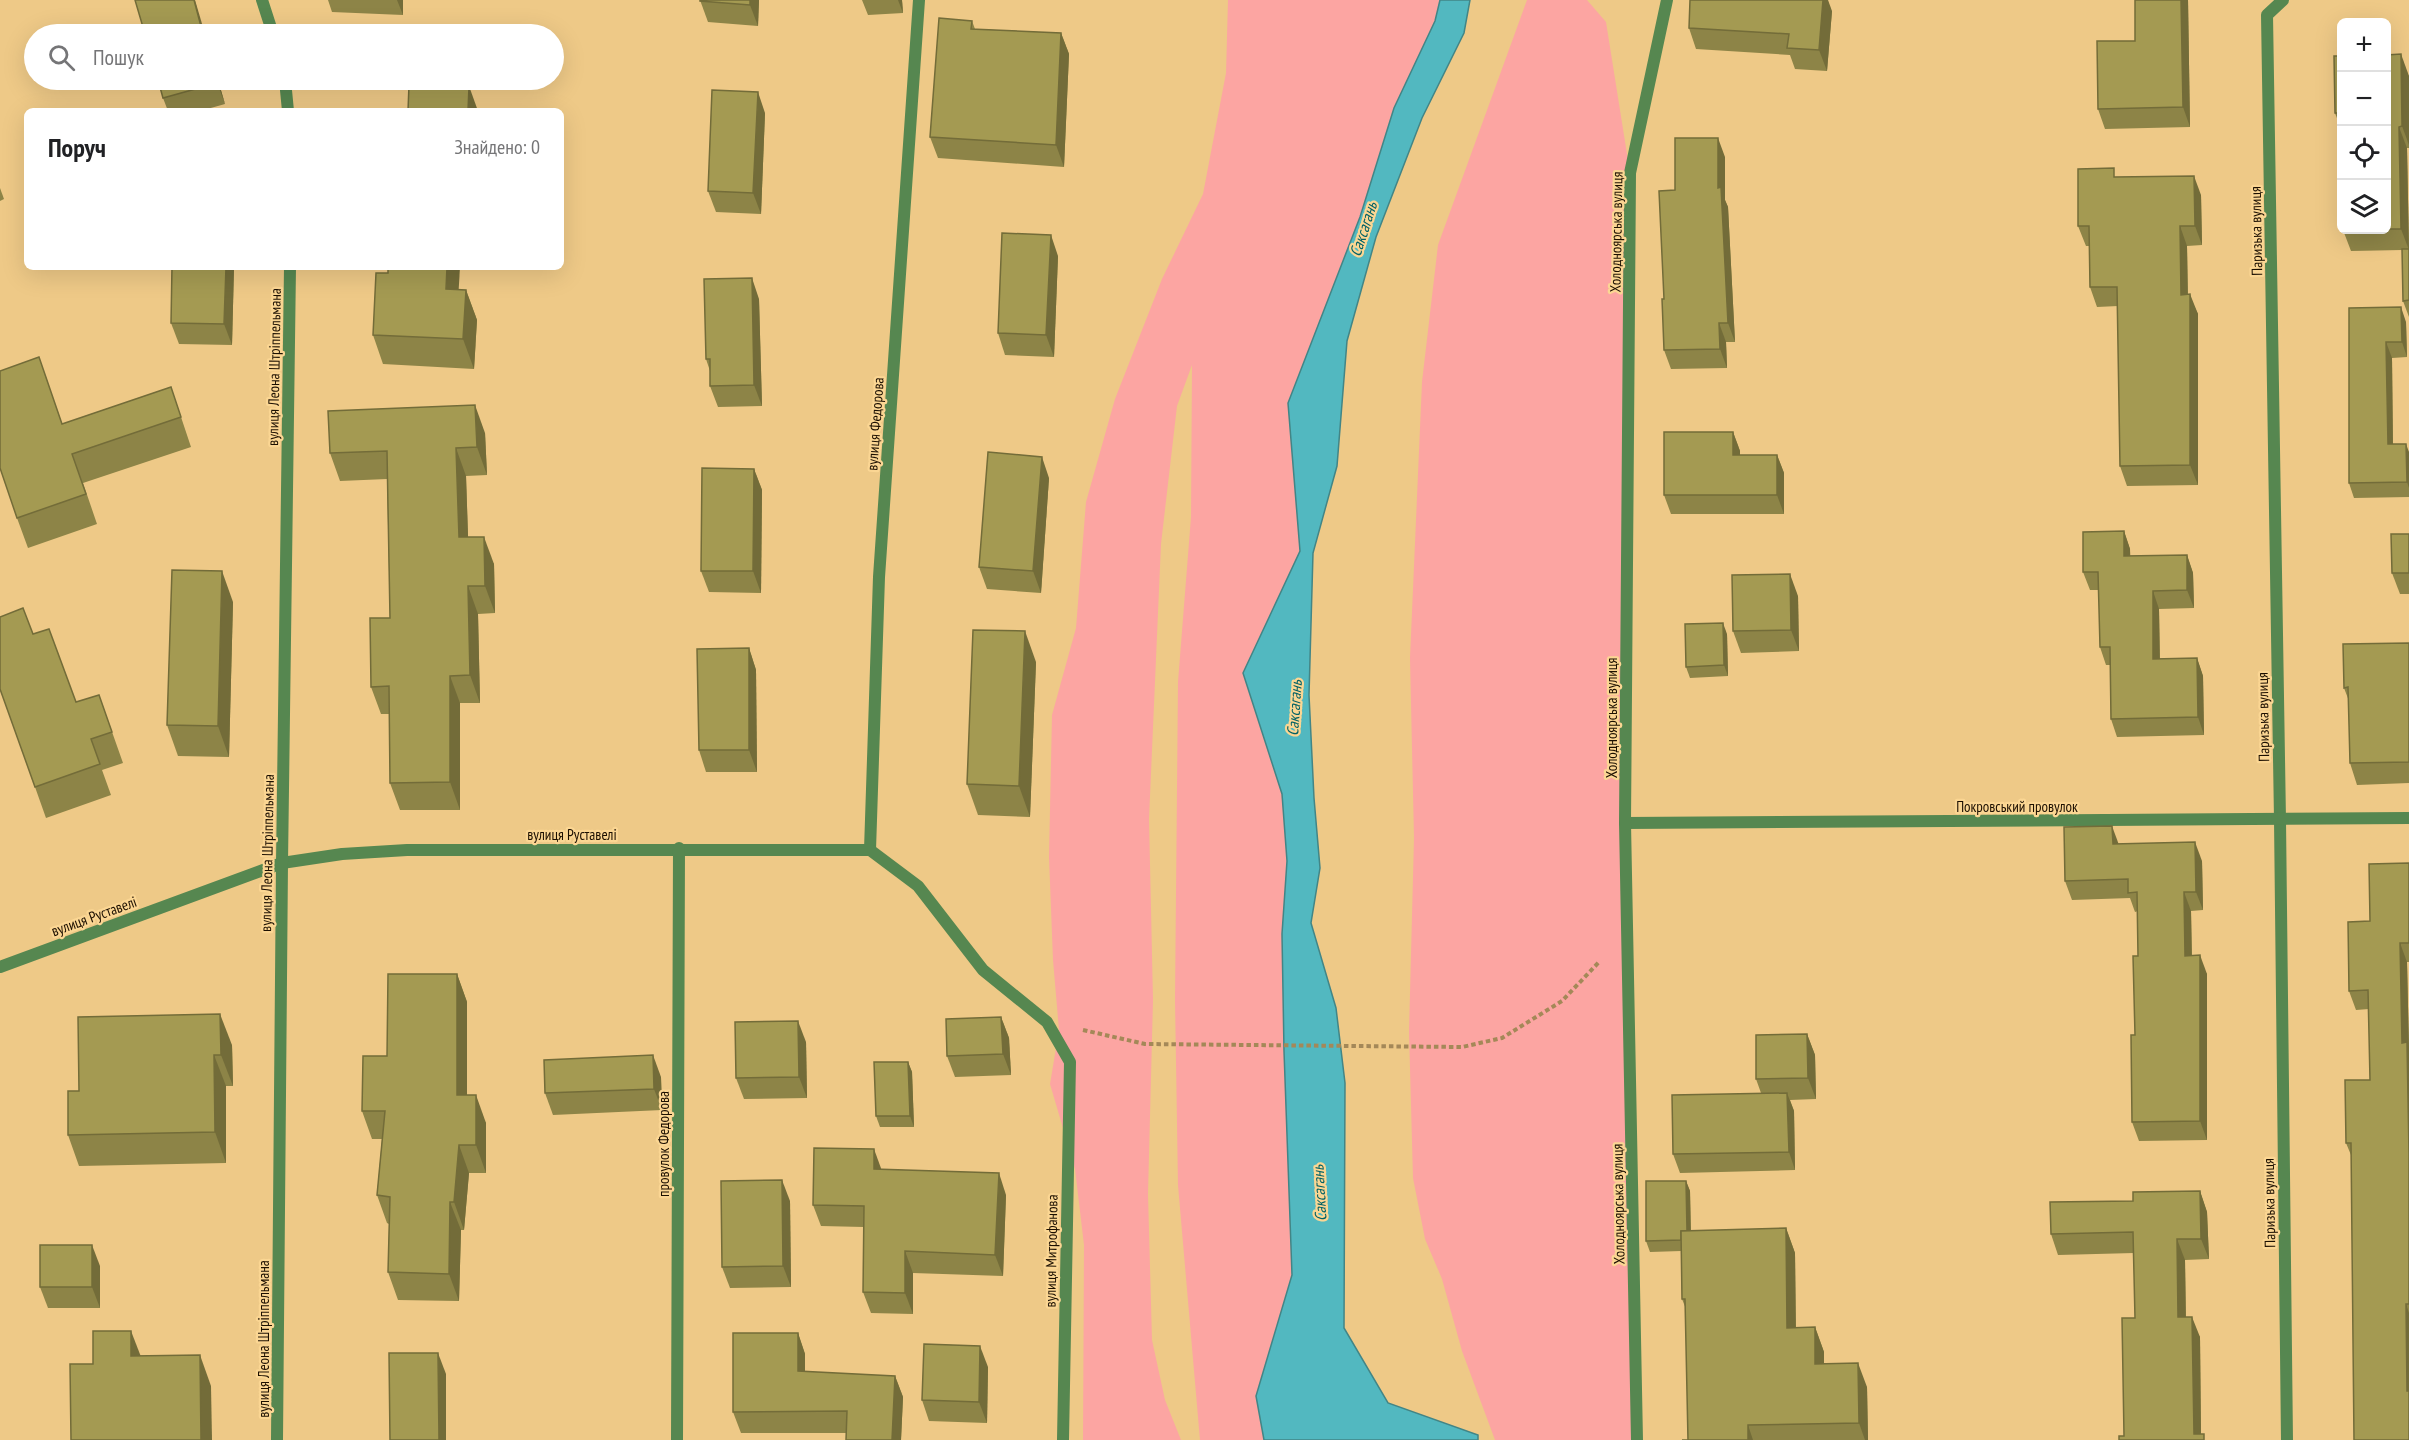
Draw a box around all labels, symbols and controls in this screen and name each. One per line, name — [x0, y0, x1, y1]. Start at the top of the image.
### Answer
map controls — [2337, 18, 2391, 234]
button: + — [2337, 18, 2391, 72]
search box — [24, 24, 564, 90]
icon: search — [45, 41, 78, 74]
text: Пошук — [93, 43, 144, 71]
button: − — [2337, 72, 2391, 126]
button: locate — [2337, 126, 2391, 180]
text: Поруч — [48, 131, 106, 164]
text: Знайдено: 0 — [454, 134, 540, 160]
street label: Холодноярська вулиця — [1605, 171, 1627, 292]
button: layers — [2337, 180, 2391, 234]
street label: Паризька вулиця — [2246, 186, 2266, 276]
water label: Саксагань — [1345, 198, 1381, 259]
street label: вулиця Леона Штріппельмана — [263, 288, 285, 446]
street label: вулиця Федорова — [862, 377, 888, 471]
street label: Холодноярська вулиця — [1602, 658, 1621, 778]
street label: Паризька вулиця — [2253, 672, 2273, 762]
water label: Саксагань — [1282, 678, 1306, 737]
street label: вулиця Леона Штріппельмана — [256, 774, 278, 932]
street label: Покровський провулок — [1956, 797, 2078, 816]
street label: вулиця Руставелі — [527, 825, 617, 844]
street label: вулиця Руставелі — [49, 892, 139, 940]
street label: провулок Федорова — [654, 1091, 673, 1197]
street label: Холодноярська вулиця — [1607, 1143, 1629, 1264]
street label: Паризька вулиця — [2259, 1158, 2279, 1248]
water label: Саксагань — [1307, 1164, 1330, 1221]
street label: вулиця Митрофанова — [1041, 1194, 1061, 1308]
street label: вулиця Леона Штріппельмана — [254, 1260, 273, 1418]

